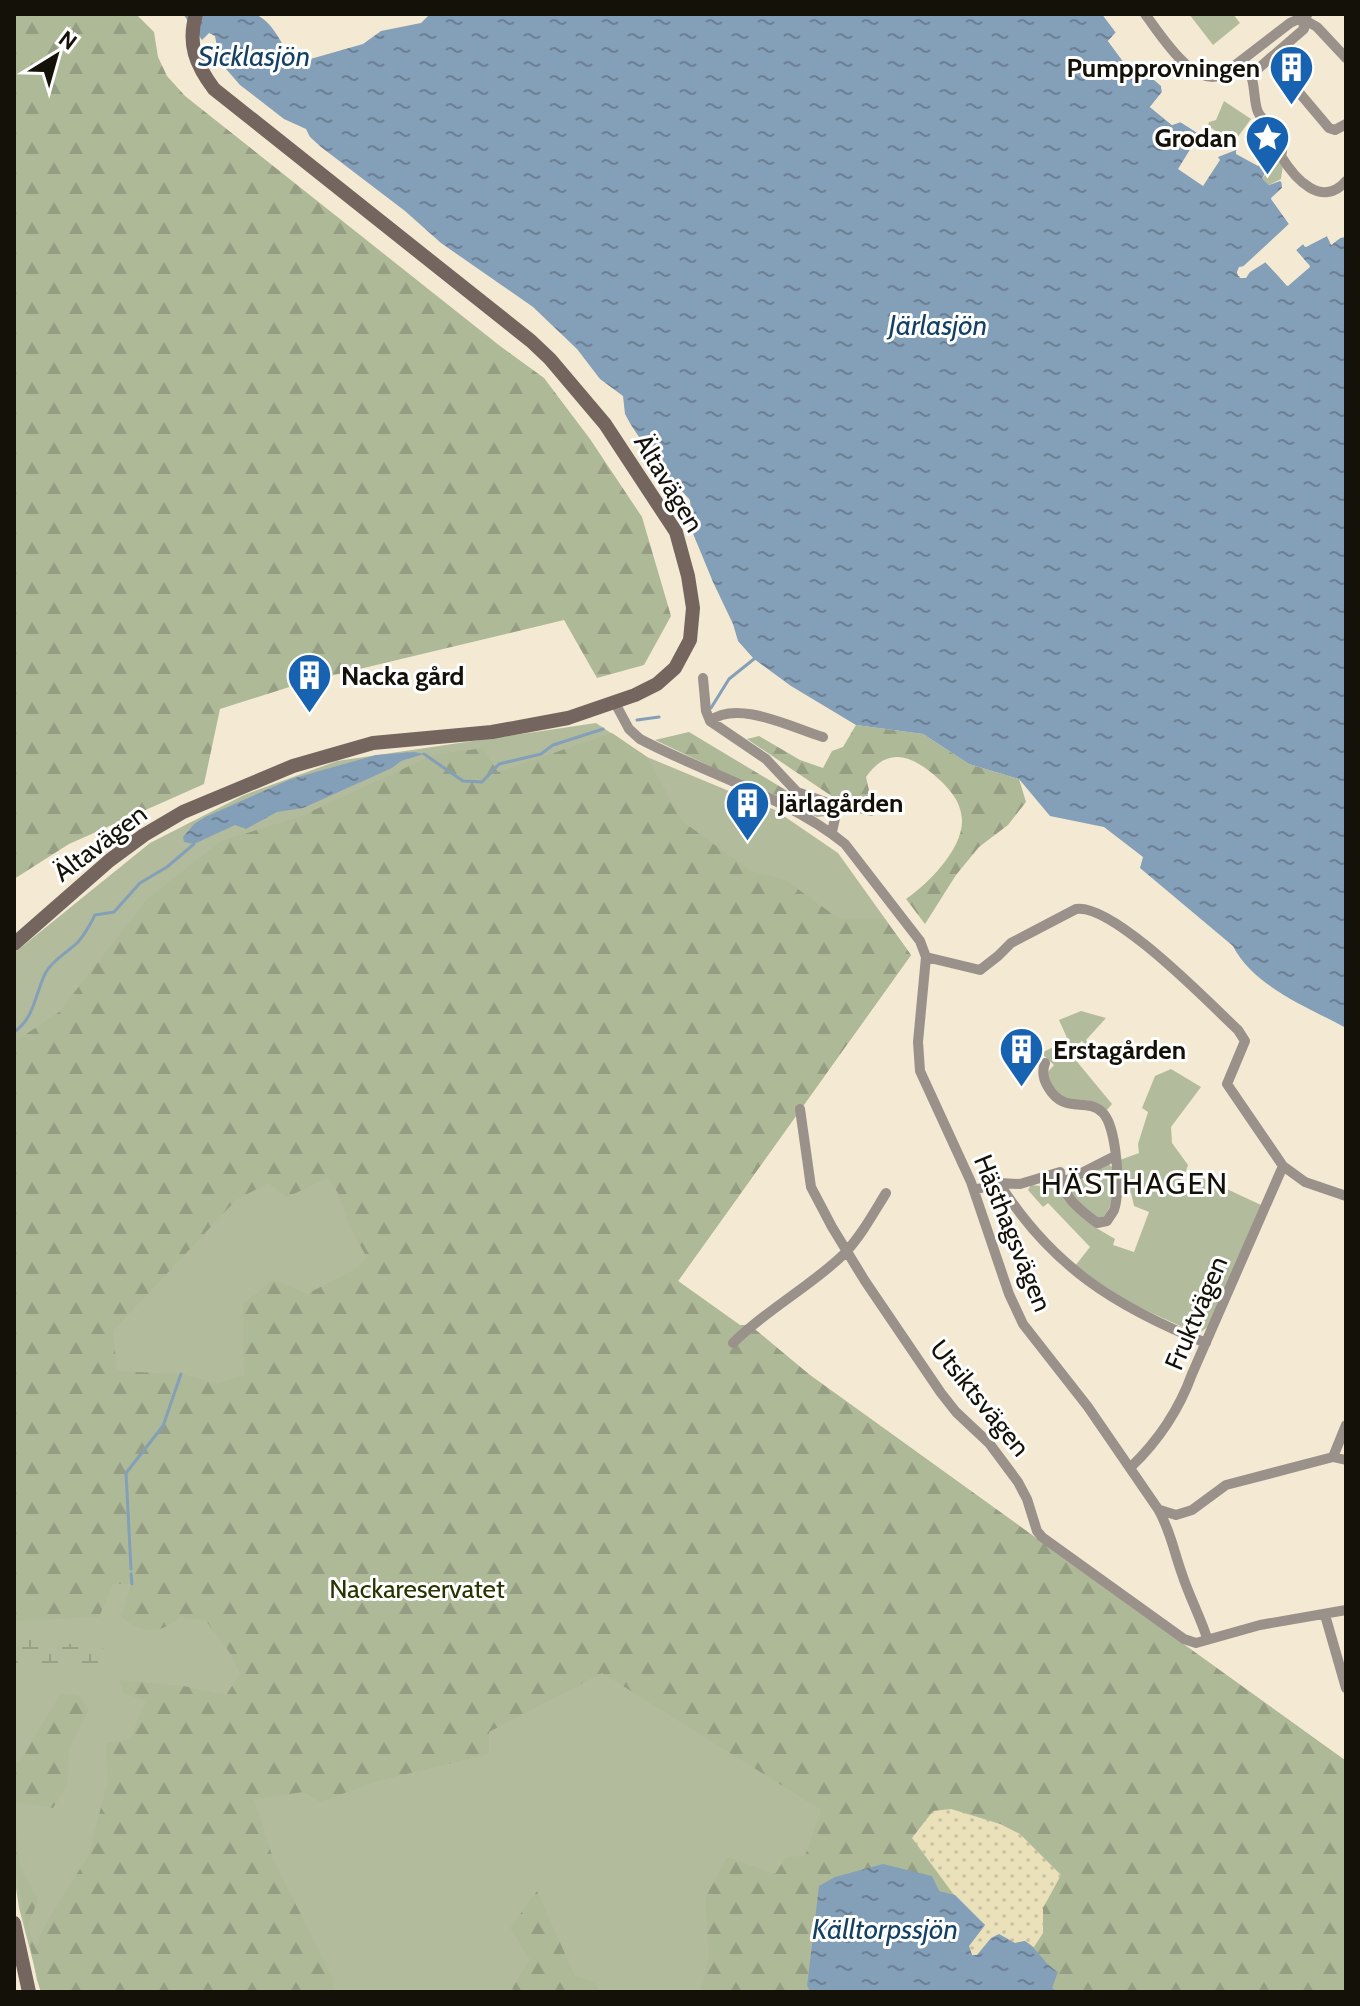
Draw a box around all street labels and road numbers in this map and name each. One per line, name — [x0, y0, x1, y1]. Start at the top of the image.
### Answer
street label: Ältavägen — [627, 428, 711, 538]
street label: Ältavägen — [47, 798, 153, 888]
street label: Hästhagsvägen — [967, 1150, 1059, 1316]
street label: Fruktvägen — [1158, 1251, 1234, 1375]
street label: Utsiktsvägen — [923, 1333, 1037, 1463]

